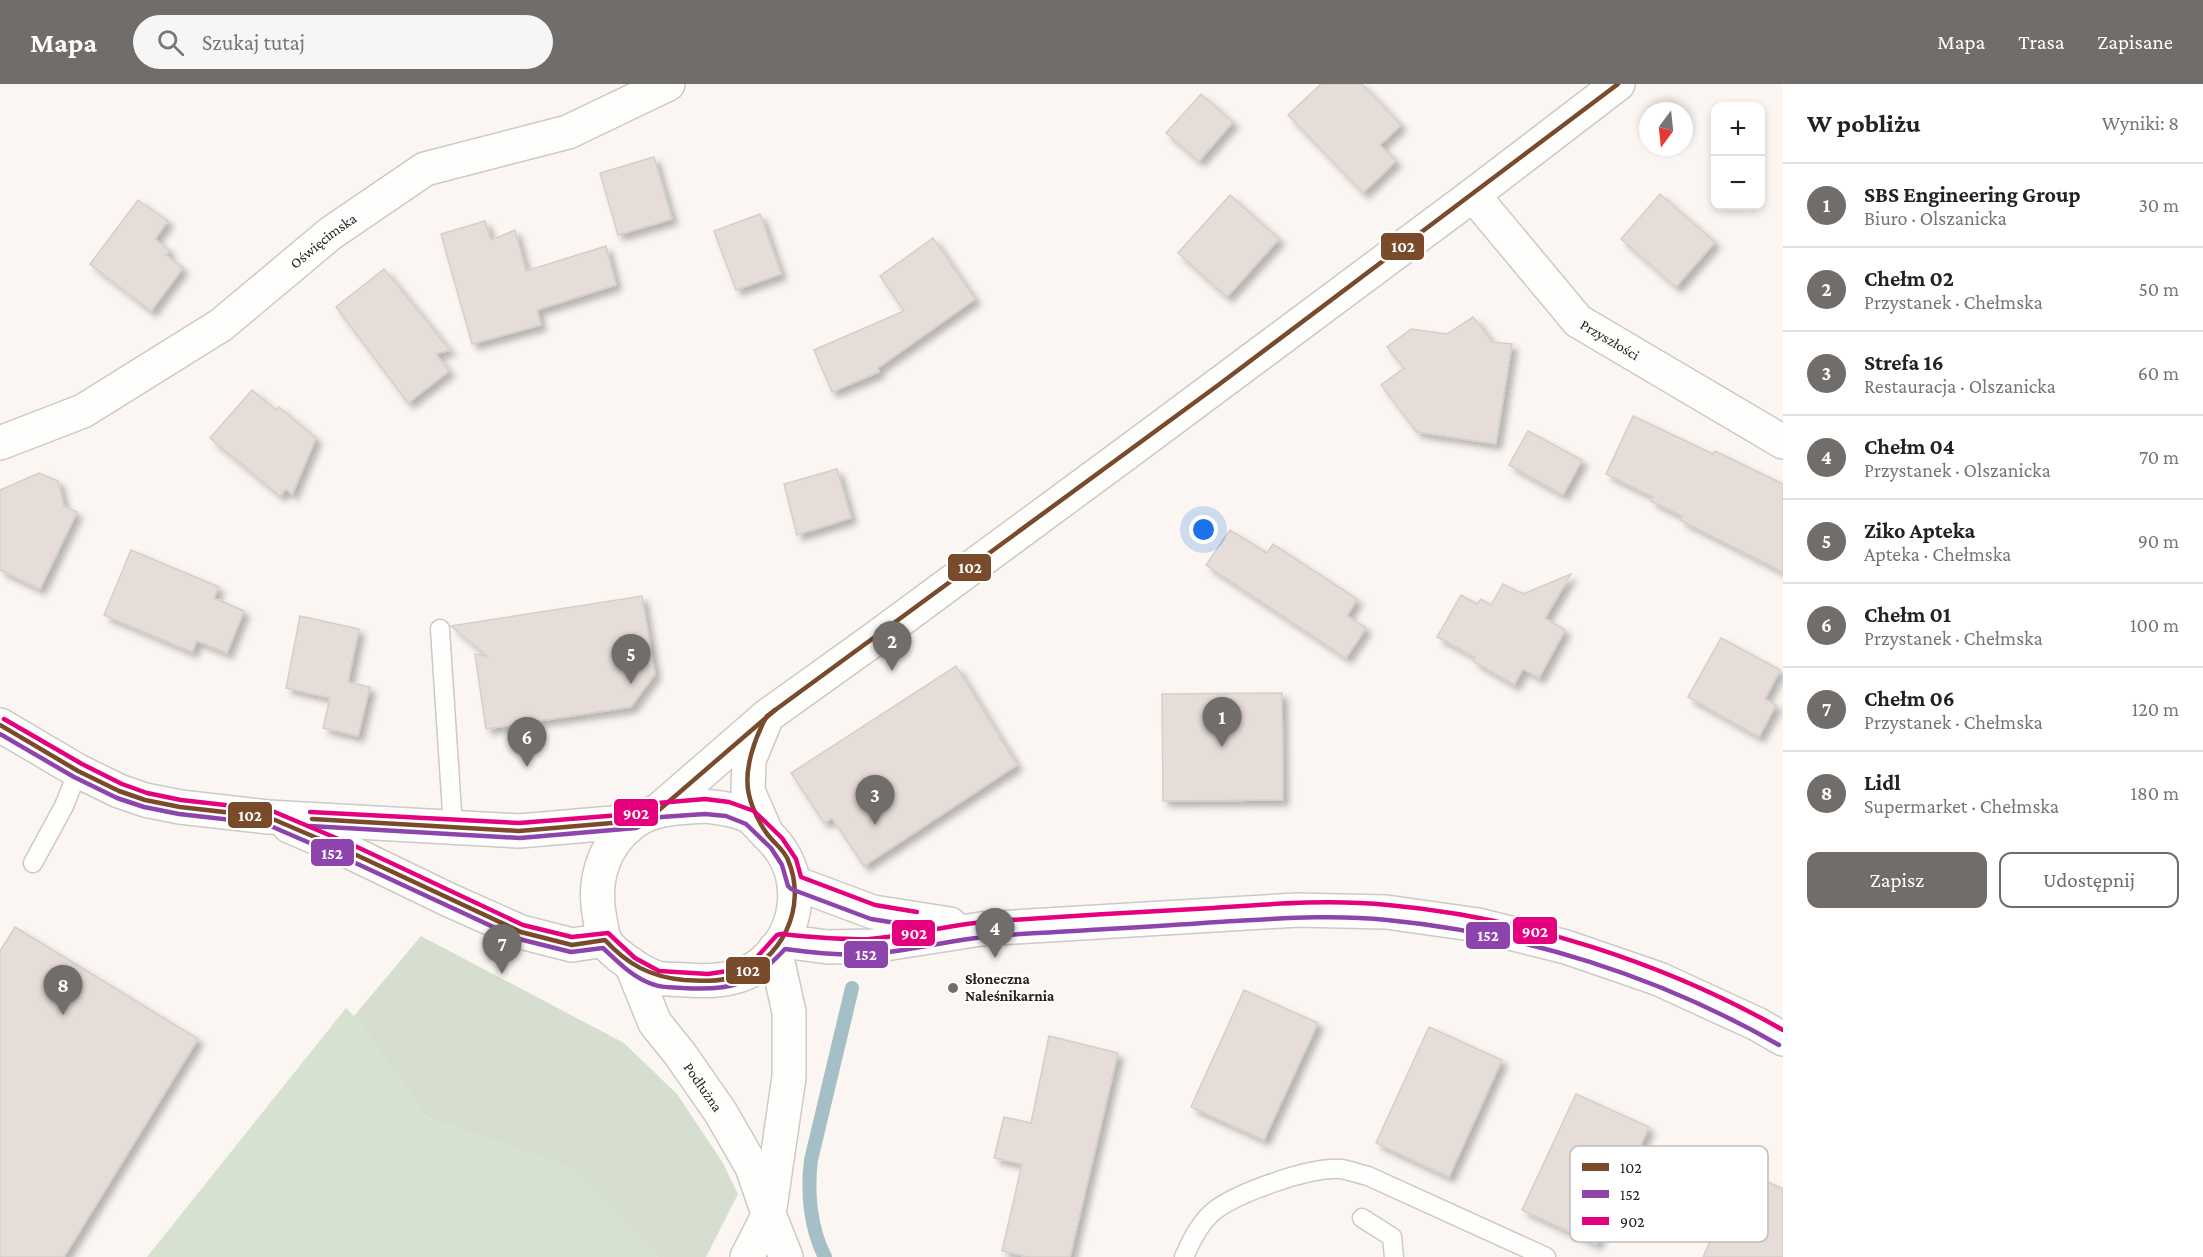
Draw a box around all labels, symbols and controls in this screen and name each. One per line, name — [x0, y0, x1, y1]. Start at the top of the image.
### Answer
search box — [133, 15, 553, 69]
icon: search — [154, 26, 187, 59]
text: Mapa — [30, 27, 97, 58]
text: Szukaj tutaj — [202, 30, 305, 55]
text: Mapa — [1937, 30, 1985, 54]
text: Trasa — [2018, 30, 2064, 54]
text: Zapisane — [2097, 30, 2173, 54]
north arrow — [1639, 102, 1693, 156]
map controls — [1711, 102, 1765, 210]
button: + — [1711, 102, 1765, 156]
text: W pobliżu — [1807, 109, 1921, 138]
text: Wyniki: 8 — [2102, 112, 2179, 134]
button: − — [1711, 156, 1765, 210]
text: SBS Engineering Group — [1864, 182, 2081, 207]
text: 1 — [1823, 194, 1830, 216]
text: 30 m — [2138, 194, 2179, 216]
text: Biuro · Olszanicka — [1864, 207, 2007, 229]
street label: Oświęcimska — [287, 210, 359, 272]
line badge: 102 — [1380, 232, 1425, 261]
text: 102 — [1391, 238, 1415, 255]
text: Chełm 02 — [1864, 266, 1954, 291]
text: 2 — [1821, 278, 1832, 300]
text: 50 m — [2138, 278, 2179, 300]
text: Przystanek · Chełmska — [1864, 291, 2043, 313]
street label: Przyszłości — [1578, 316, 1642, 363]
text: Strefa 16 — [1864, 350, 1944, 375]
text: 3 — [1822, 362, 1831, 384]
text: 60 m — [2138, 362, 2179, 384]
text: Restauracja · Olszanicka — [1864, 375, 2056, 397]
text: Chełm 04 — [1864, 434, 1955, 459]
text: 4 — [1821, 446, 1832, 468]
text: 70 m — [2139, 446, 2179, 468]
text: Przystanek · Olszanicka — [1864, 459, 2051, 481]
your location — [1189, 515, 1218, 544]
text: Ziko Apteka — [1864, 518, 1975, 543]
text: 5 — [1822, 530, 1831, 552]
text: 90 m — [2138, 530, 2179, 552]
text: Apteka · Chełmska — [1864, 543, 2011, 565]
line badge: 102 — [947, 553, 992, 582]
text: 102 — [958, 559, 982, 576]
text: Chełm 01 — [1864, 602, 1951, 627]
text: 6 — [1821, 614, 1832, 636]
text: 100 m — [2130, 614, 2179, 636]
pin: 2 — [872, 622, 912, 671]
text: Przystanek · Chełmska — [1864, 627, 2043, 649]
pin: 5 — [612, 634, 650, 684]
text: Chełm 06 — [1864, 686, 1955, 711]
pin: 1 — [1202, 698, 1242, 747]
text: 7 — [1822, 698, 1831, 720]
text: 120 m — [2132, 698, 2179, 720]
text: Przystanek · Chełmska — [1864, 711, 2043, 733]
pin: 6 — [508, 718, 546, 767]
text: Lidl — [1864, 770, 1901, 795]
pin: 3 — [856, 776, 894, 825]
text: 8 — [1821, 782, 1832, 804]
text: 180 m — [2130, 782, 2179, 804]
text: Supermarket · Chełmska — [1864, 795, 2059, 817]
line badge: 902 — [613, 798, 659, 827]
line badge: 102 — [227, 801, 273, 829]
text: 902 — [623, 805, 649, 822]
text: 102 — [238, 807, 262, 824]
line badge: 152 — [310, 838, 355, 867]
text: 152 — [321, 845, 343, 862]
button: Zapisz — [1807, 852, 1987, 908]
button: Udostępnij — [1999, 852, 2179, 908]
pin: 4 — [976, 908, 1014, 958]
line badge: 902 — [1512, 916, 1558, 945]
line badge: 902 — [891, 919, 936, 947]
line badge: 152 — [1465, 921, 1511, 950]
text: 902 — [1522, 923, 1548, 940]
pin: 7 — [482, 924, 522, 974]
text: 902 — [901, 925, 927, 942]
text: 152 — [1477, 927, 1499, 944]
line badge: 152 — [843, 940, 889, 969]
text: 152 — [855, 946, 877, 963]
line badge: 102 — [725, 956, 771, 985]
text: 102 — [736, 962, 760, 979]
pin: 8 — [44, 966, 82, 1015]
place label: Słoneczna Naleśnikarnia — [965, 971, 1055, 1004]
marker: Słoneczna Naleśnikarnia — [946, 981, 960, 995]
street label: Podłużna — [681, 1060, 726, 1115]
legend — [1570, 1146, 1768, 1242]
text: 102 — [1620, 1159, 1642, 1176]
text: 152 — [1620, 1186, 1640, 1203]
text: 902 — [1620, 1213, 1645, 1230]

